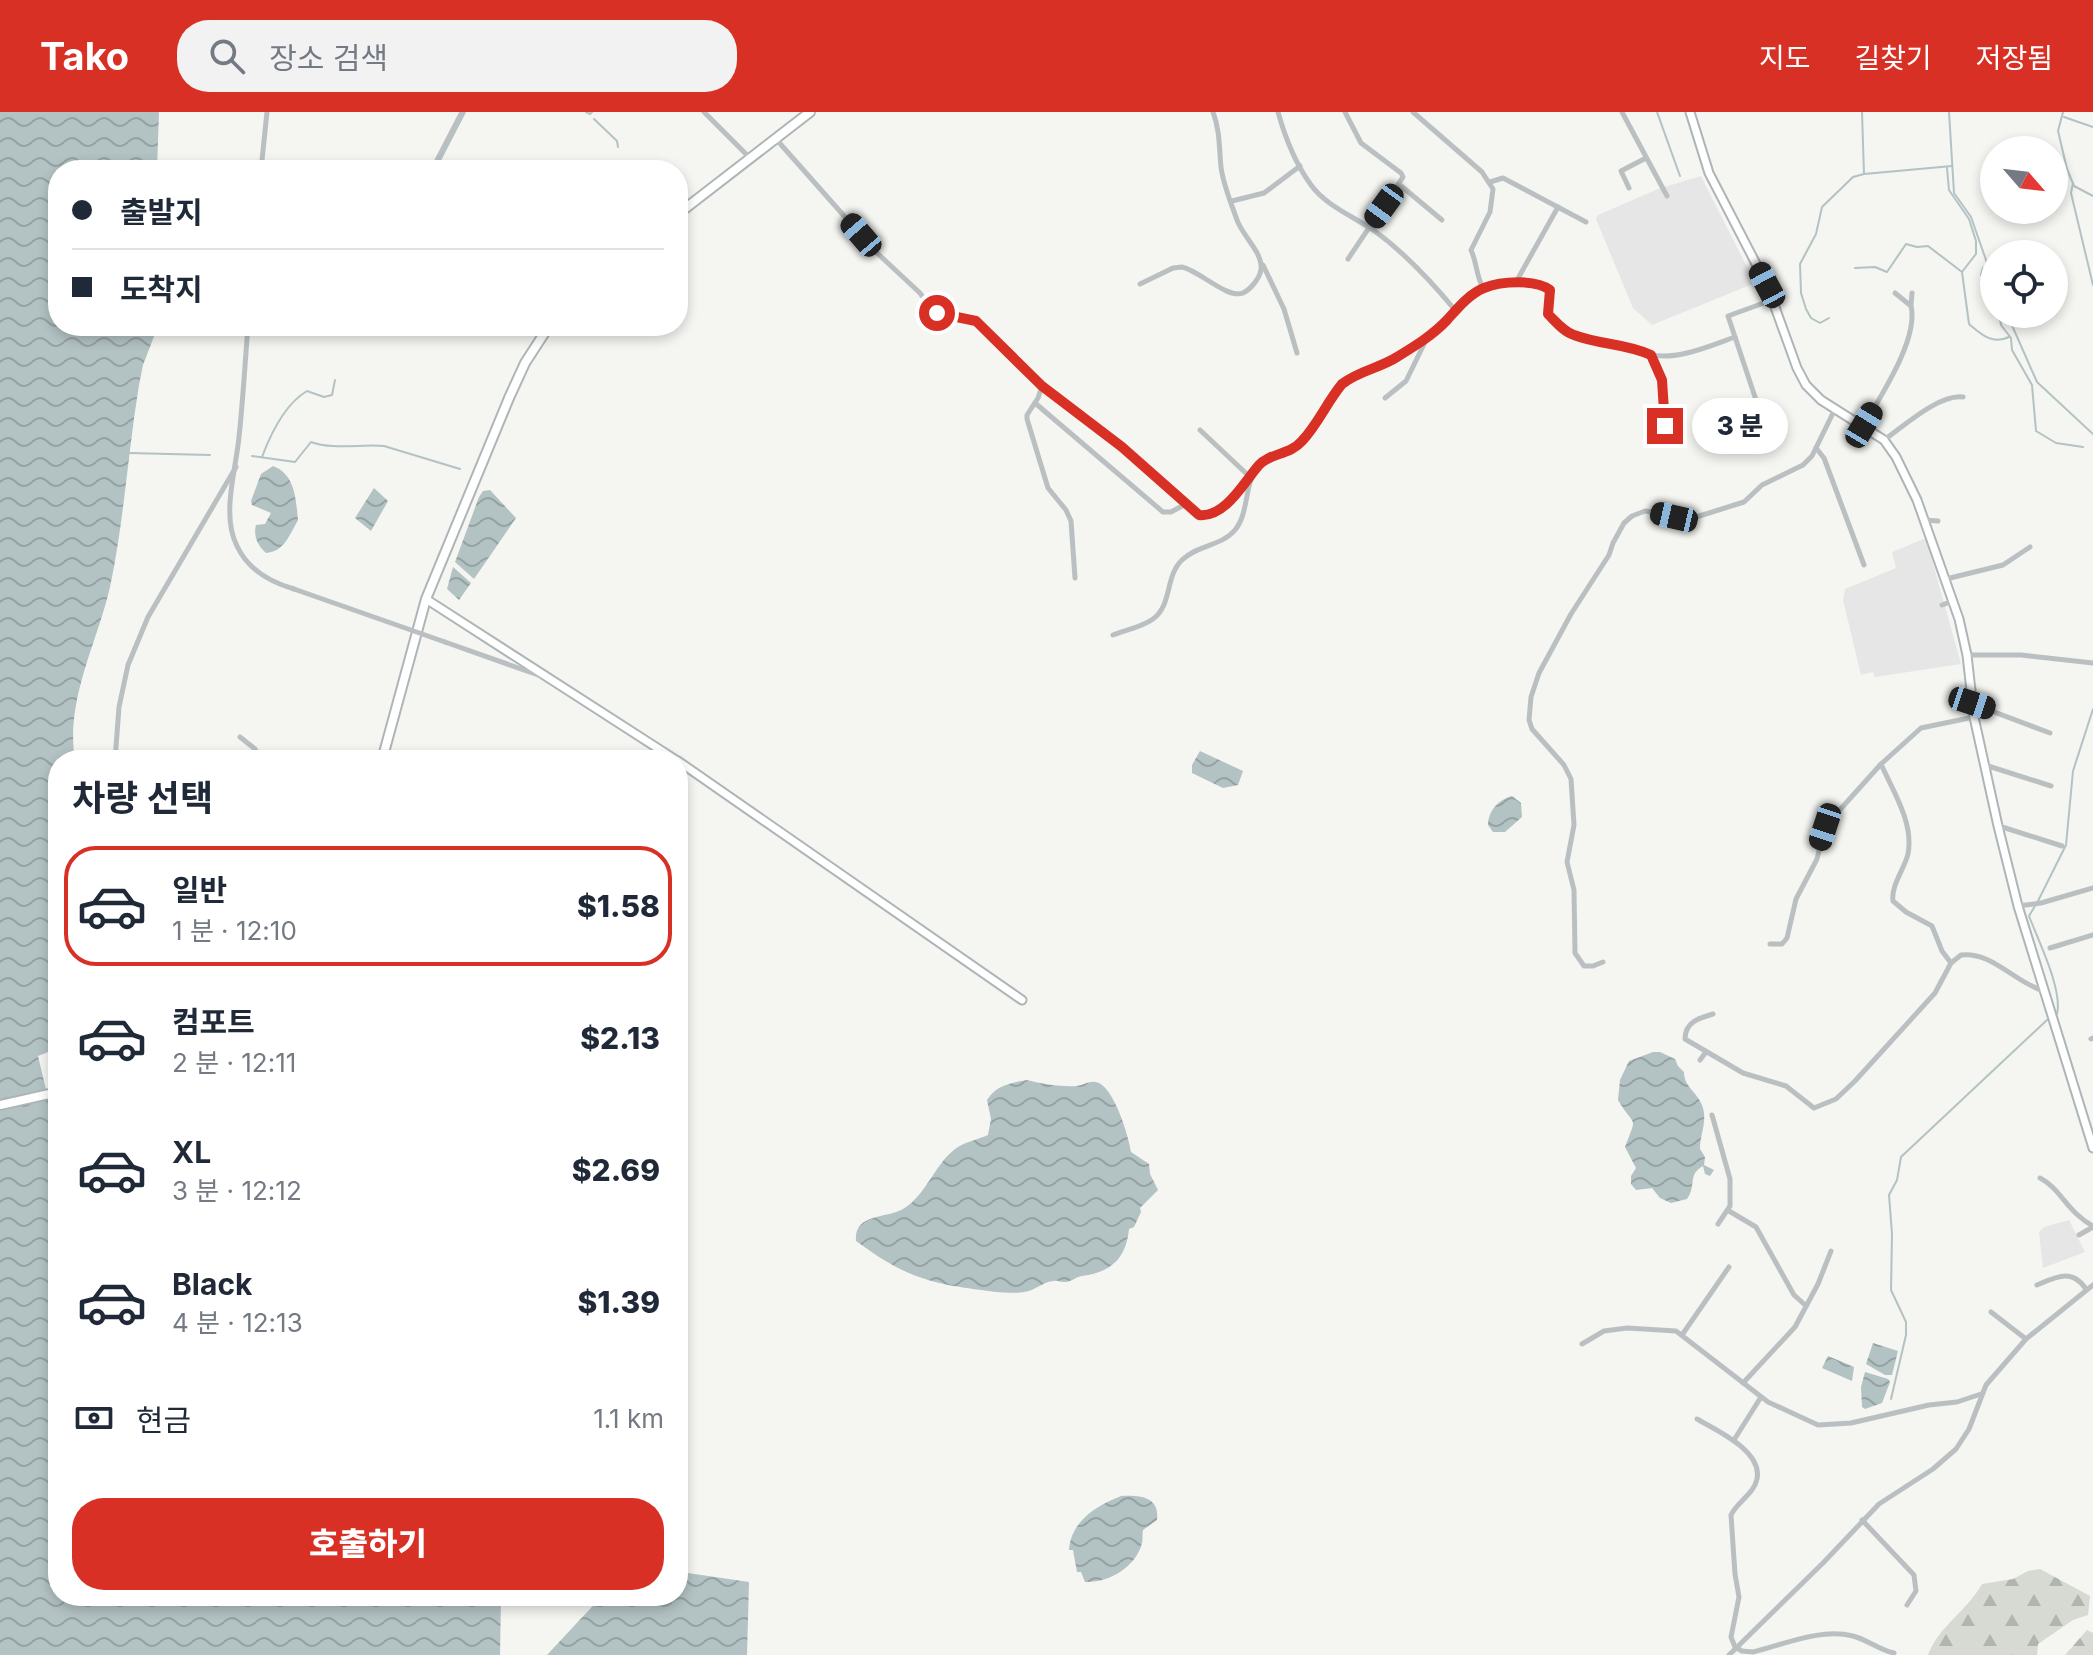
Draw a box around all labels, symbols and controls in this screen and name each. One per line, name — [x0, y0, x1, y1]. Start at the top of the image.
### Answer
search box — [177, 20, 737, 92]
text: Tako — [40, 33, 129, 79]
icon: search — [205, 34, 249, 78]
text: 장소 검색 — [269, 40, 388, 76]
text: 지도 — [1759, 41, 1810, 75]
text: 길찾기 — [1854, 41, 1932, 75]
text: 저장됨 — [1976, 41, 2053, 75]
north arrow — [1980, 136, 2068, 224]
map controls — [1980, 136, 2068, 328]
car — [1360, 180, 1408, 232]
text: 출발지 — [120, 194, 203, 230]
car — [836, 209, 886, 261]
button: locate — [1980, 240, 2068, 328]
car — [1745, 258, 1789, 312]
text: 도착지 — [120, 271, 203, 307]
route start — [919, 295, 955, 331]
callout: 3 분 — [1693, 398, 1789, 454]
car — [1841, 398, 1887, 452]
route end — [1647, 408, 1683, 444]
text: 3 분 — [1717, 410, 1763, 441]
car — [1648, 500, 1700, 534]
car — [1945, 684, 1999, 722]
text: 차량 선택 — [72, 776, 213, 820]
car — [1806, 800, 1844, 854]
icon: car — [76, 870, 148, 942]
text: 일반 — [172, 872, 227, 908]
text: $1.58 — [577, 888, 660, 924]
text: 1 분 · 12:10 — [172, 915, 297, 946]
icon: car — [76, 1002, 148, 1074]
text: 컴포트 — [172, 1004, 255, 1040]
text: $2.13 — [580, 1020, 660, 1056]
text: 2 분 · 12:11 — [172, 1047, 296, 1078]
icon: car — [76, 1134, 148, 1206]
text: XL — [172, 1134, 211, 1170]
text: $2.69 — [572, 1152, 660, 1188]
text: 3 분 · 12:12 — [172, 1175, 302, 1206]
icon: car — [76, 1266, 148, 1338]
text: Black — [172, 1266, 252, 1302]
text: $1.39 — [577, 1284, 660, 1320]
text: 4 분 · 12:13 — [172, 1307, 303, 1338]
icon: cash — [72, 1396, 116, 1440]
text: 현금 — [136, 1402, 191, 1438]
text: 1.1 km — [593, 1403, 664, 1434]
button: 호출하기 — [72, 1498, 664, 1590]

